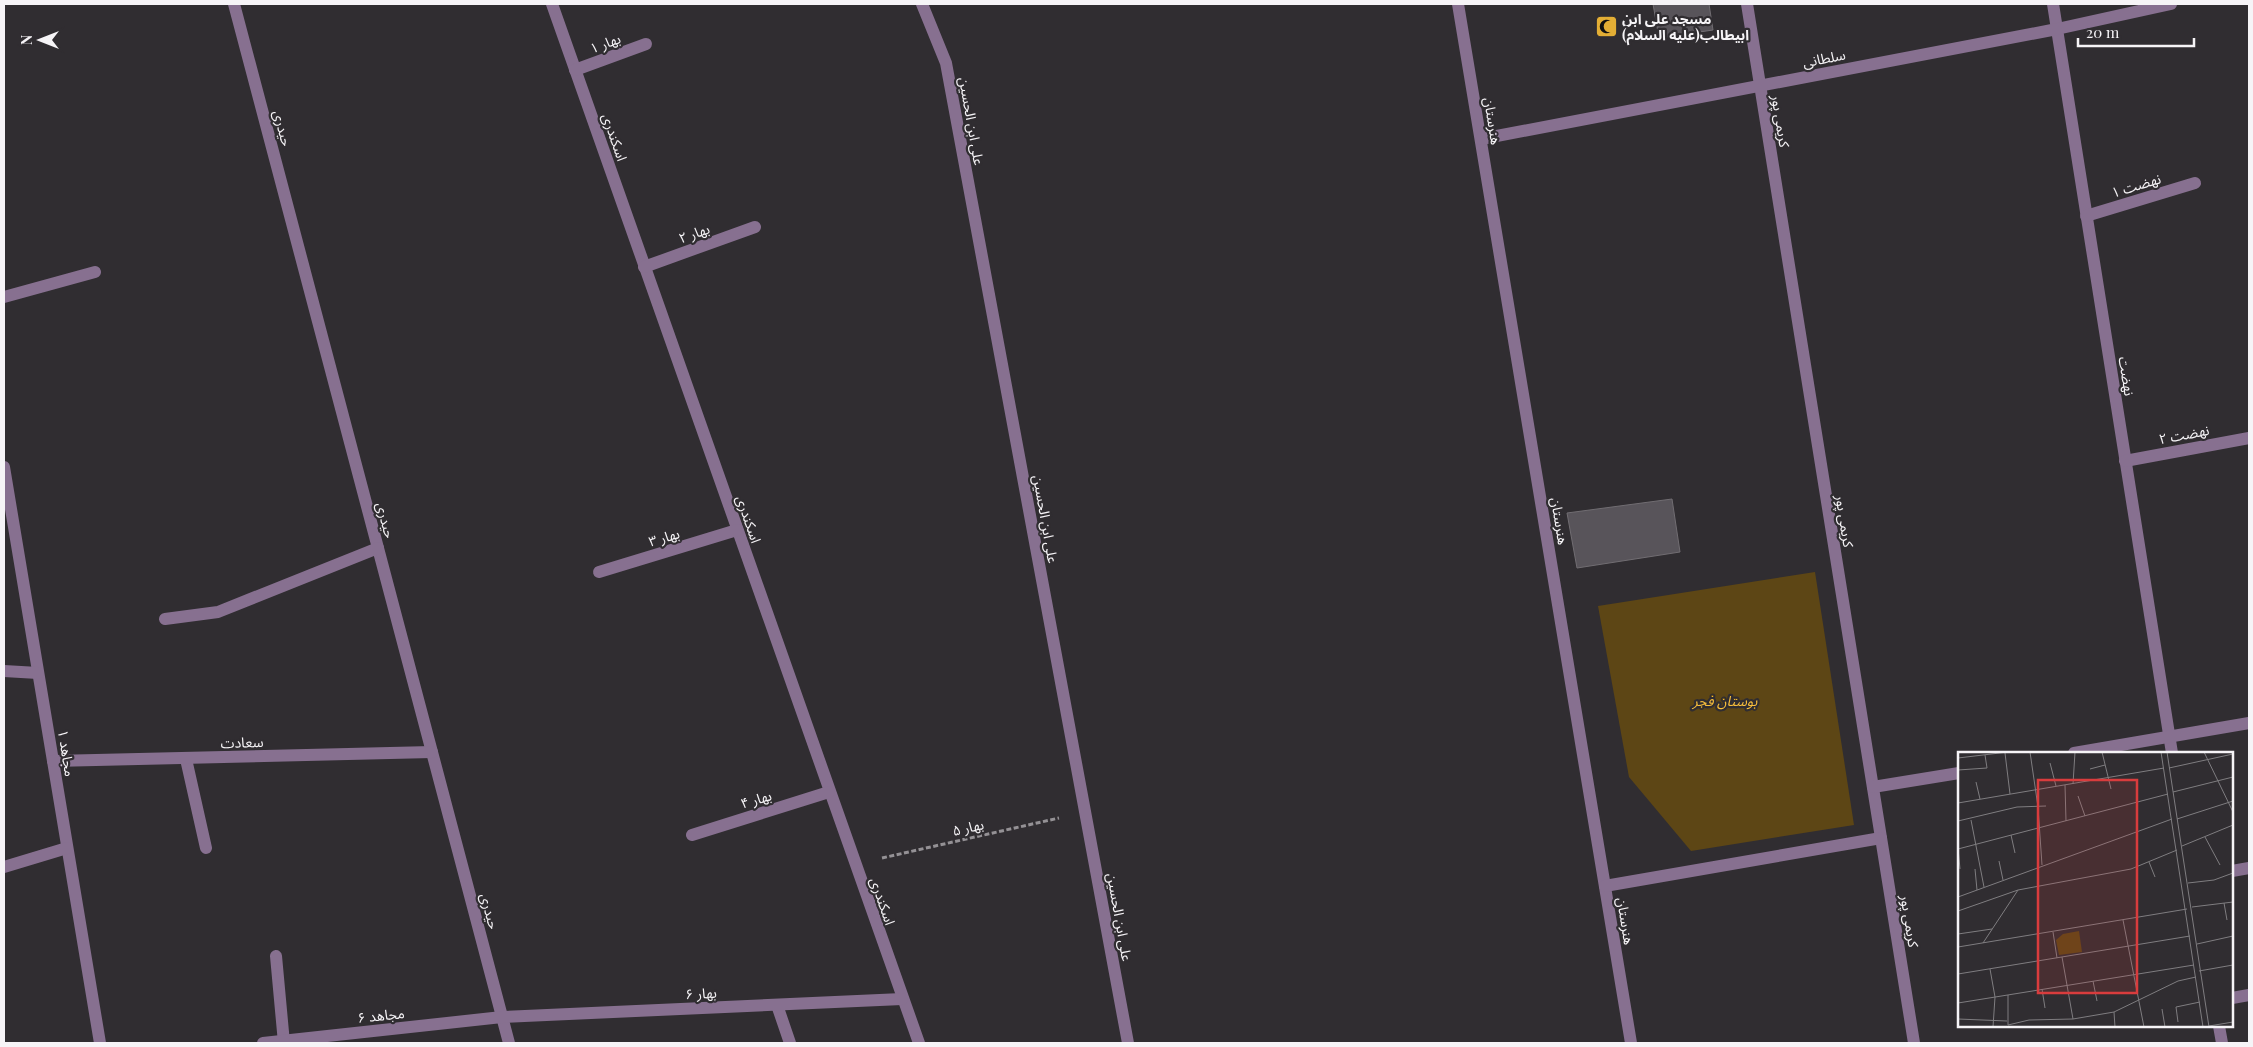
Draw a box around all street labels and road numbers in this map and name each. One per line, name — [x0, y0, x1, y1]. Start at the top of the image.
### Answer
street label: بهار ۱ — [587, 28, 623, 58]
street label: سلطانی — [1801, 45, 1847, 71]
street label: علی ابن الحسین — [955, 75, 989, 167]
street label: کریمی پور — [1766, 92, 1795, 149]
street label: هنرستان — [1480, 96, 1506, 146]
street label: حیدری — [269, 108, 297, 148]
street label: اسکندری — [598, 111, 632, 163]
street label: نهضت ۱ — [2109, 168, 2163, 202]
street label: بهار ۲ — [676, 219, 712, 247]
street label: نهضت — [2115, 355, 2140, 397]
street label: نهضت ۲ — [2157, 420, 2211, 448]
street label: علی ابن الحسین — [1029, 473, 1063, 565]
street label: کریمی پور — [1830, 492, 1859, 549]
street label: اسکندری — [732, 493, 766, 545]
street label: هنرستان — [1547, 496, 1573, 546]
street label: حیدری — [372, 500, 400, 540]
street label: بهار ۳ — [646, 523, 682, 551]
street label: مجاهد ۱ — [54, 728, 80, 778]
street label: سعادت — [220, 732, 264, 752]
street label: بهار ۴ — [738, 785, 774, 813]
street label: بهار ۵ — [950, 814, 986, 840]
street label: علی ابن الحسین — [1103, 871, 1137, 963]
street label: اسکندری — [866, 875, 900, 927]
street label: حیدری — [476, 891, 504, 931]
street label: کریمی پور — [1895, 892, 1924, 949]
street label: هنرستان — [1613, 896, 1639, 946]
street label: بهار ۶ — [685, 983, 717, 1003]
street label: مجاهد ۶ — [356, 1003, 406, 1027]

